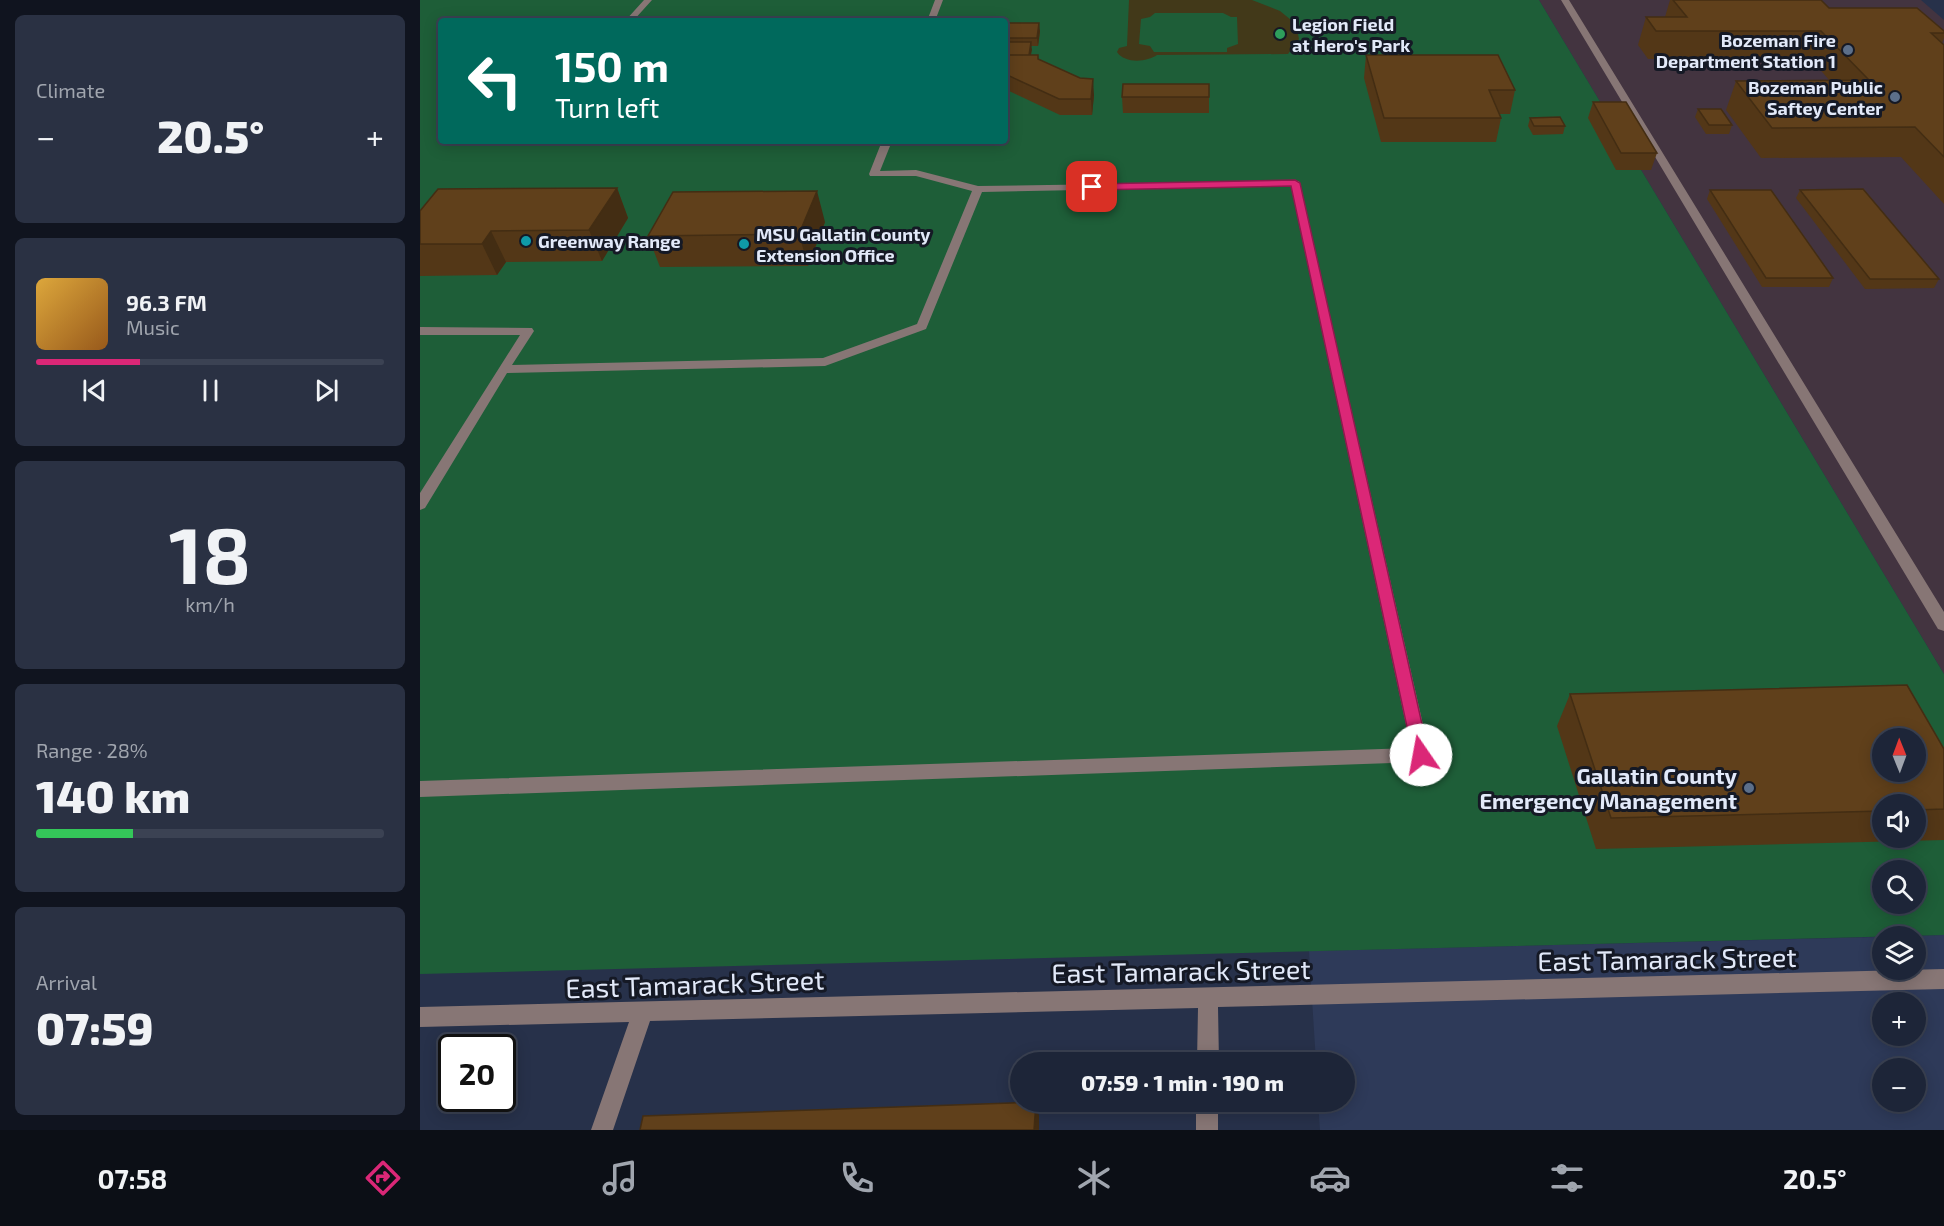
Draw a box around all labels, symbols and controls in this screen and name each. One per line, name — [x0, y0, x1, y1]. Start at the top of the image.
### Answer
place label: Legion Field at Hero's Park — [1292, 13, 1410, 56]
marker: Legion Field at Hero's Park — [1273, 27, 1287, 41]
place label: Bozeman Fire Department Station 1 — [1656, 29, 1836, 72]
text: 150 m — [555, 40, 669, 90]
icon: left — [456, 42, 534, 120]
marker: Bozeman Fire Department Station 1 — [1841, 43, 1855, 57]
place label: Bozeman Public Saftey Center — [1748, 76, 1883, 119]
text: Climate — [36, 78, 105, 102]
marker: Bozeman Public Saftey Center — [1888, 90, 1902, 104]
text: Turn left — [555, 91, 659, 123]
text: 20.5° — [157, 108, 264, 162]
text: − — [36, 116, 55, 156]
text: + — [366, 116, 384, 156]
pin — [1066, 161, 1117, 212]
icon: arrive — [1075, 170, 1108, 203]
place label: MSU Gallatin County Extension Office — [756, 223, 931, 266]
place label: Greenway Range — [538, 230, 681, 252]
marker: Greenway Range — [519, 234, 533, 248]
marker: MSU Gallatin County Extension Office — [737, 237, 751, 251]
text: 96.3 FM — [126, 289, 207, 315]
text: Music — [126, 315, 180, 339]
icon: previous — [78, 374, 111, 407]
icon: pause — [194, 374, 227, 407]
icon: next — [310, 374, 343, 407]
text: 18 — [169, 506, 251, 600]
text: km/h — [185, 592, 235, 616]
position arrow — [1389, 723, 1453, 787]
north arrow — [1872, 728, 1926, 782]
map controls — [1872, 728, 1926, 1112]
text: Range · 28% — [36, 738, 148, 762]
place label: Gallatin County Emergency Management — [1479, 762, 1738, 814]
text: 140 km — [36, 768, 190, 822]
marker: Gallatin County Emergency Management — [1742, 781, 1756, 795]
button: sound — [1872, 794, 1926, 848]
button: search — [1872, 860, 1926, 914]
button: layers — [1872, 926, 1926, 980]
street label: East Tamarack Street — [1537, 940, 1797, 976]
street label: East Tamarack Street — [1051, 952, 1311, 988]
street label: East Tamarack Street — [565, 962, 825, 1004]
text: Arrival — [36, 970, 97, 994]
button: + — [1872, 992, 1926, 1046]
text: 07:59 — [36, 1000, 154, 1054]
speed limit sign: 20 — [438, 1034, 516, 1112]
button: − — [1872, 1058, 1926, 1112]
text: 07:59 · 1 min · 190 m — [1081, 1069, 1284, 1095]
icon: directions — [362, 1157, 404, 1199]
icon: music — [599, 1157, 641, 1199]
icon: phone — [836, 1157, 878, 1199]
icon: climate — [1073, 1157, 1115, 1199]
icon: car — [1309, 1157, 1351, 1199]
icon: filters — [1546, 1157, 1588, 1199]
text: 07:58 — [97, 1162, 167, 1194]
text: 20.5° — [1783, 1162, 1847, 1194]

